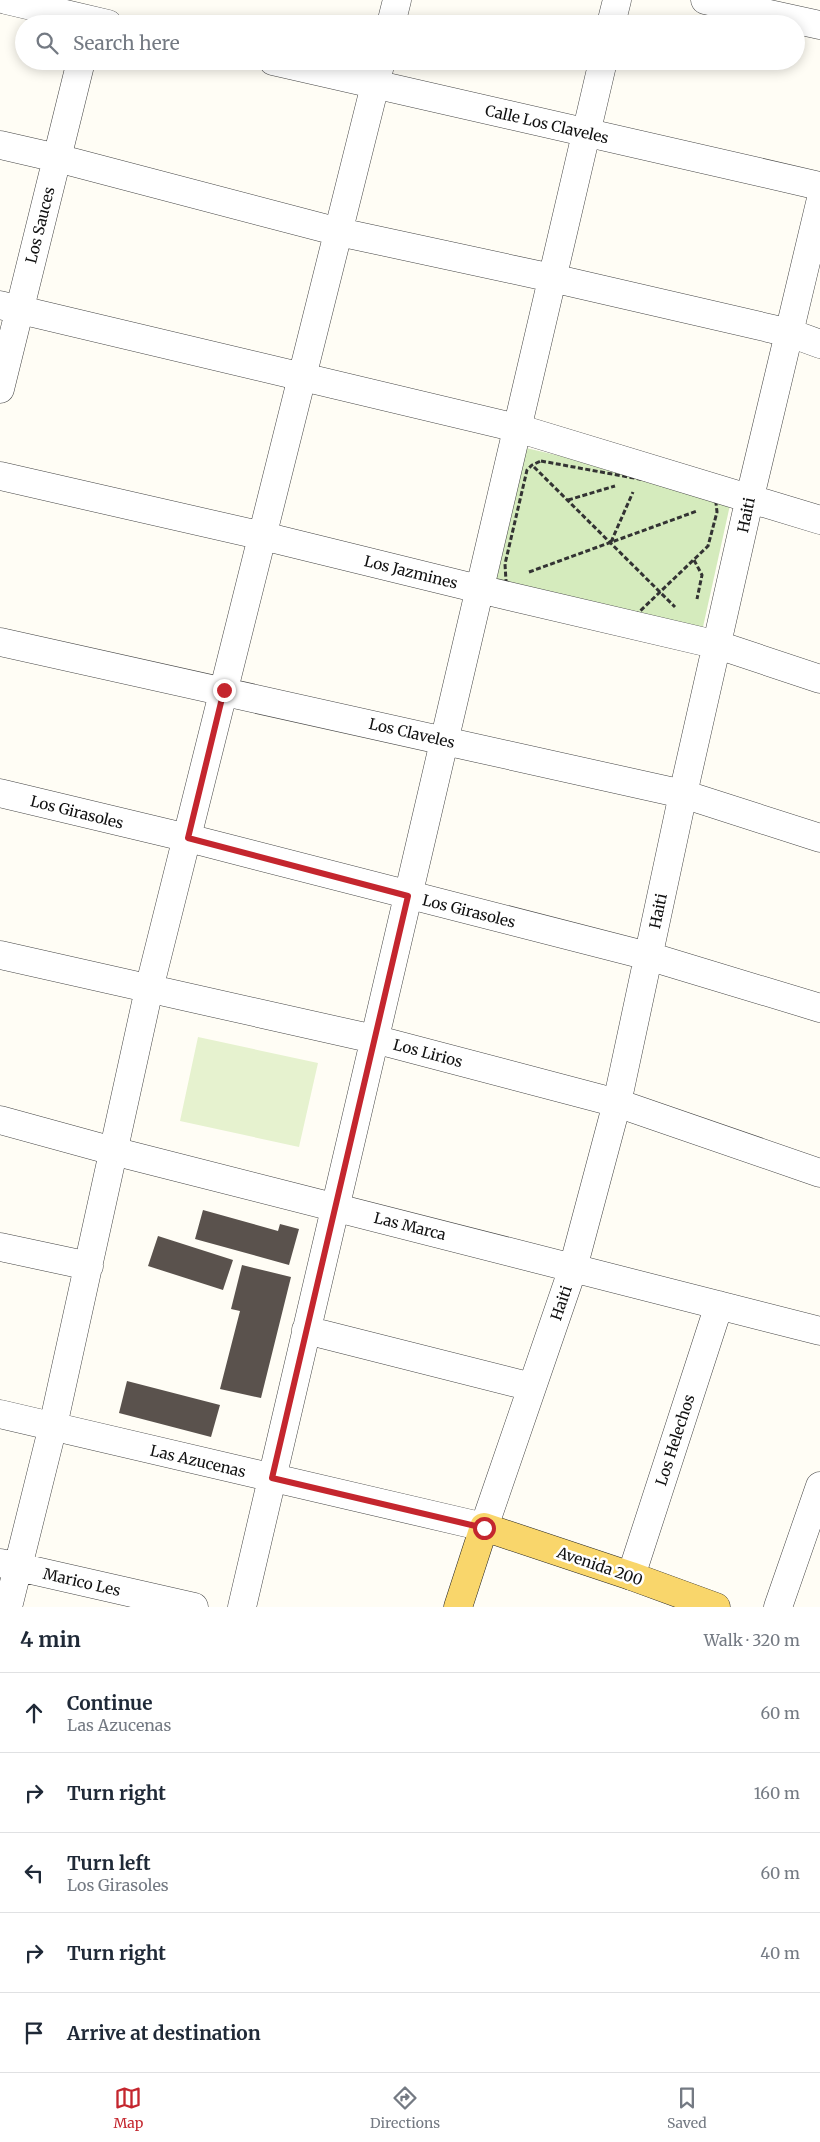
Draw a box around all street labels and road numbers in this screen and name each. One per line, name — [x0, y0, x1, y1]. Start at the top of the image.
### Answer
street label: Calle Los Claveles — [483, 101, 611, 147]
street label: Los Sauces — [21, 185, 59, 265]
street label: Haiti — [733, 496, 759, 534]
street label: Los Jazmines — [362, 551, 460, 593]
street label: Los Claveles — [367, 714, 457, 752]
street label: Los Girasoles — [28, 791, 126, 833]
street label: Los Girasoles — [420, 890, 518, 932]
street label: Haiti — [645, 892, 671, 930]
street label: Los Lirios — [391, 1035, 465, 1071]
street label: Las Marca — [372, 1208, 448, 1244]
street label: Haiti — [546, 1283, 576, 1323]
street label: Los Helechos — [651, 1392, 699, 1488]
street label: Las Azucenas — [148, 1441, 248, 1481]
street label: Avenida 200 — [554, 1542, 645, 1590]
street label: Marico Les — [41, 1564, 123, 1600]

